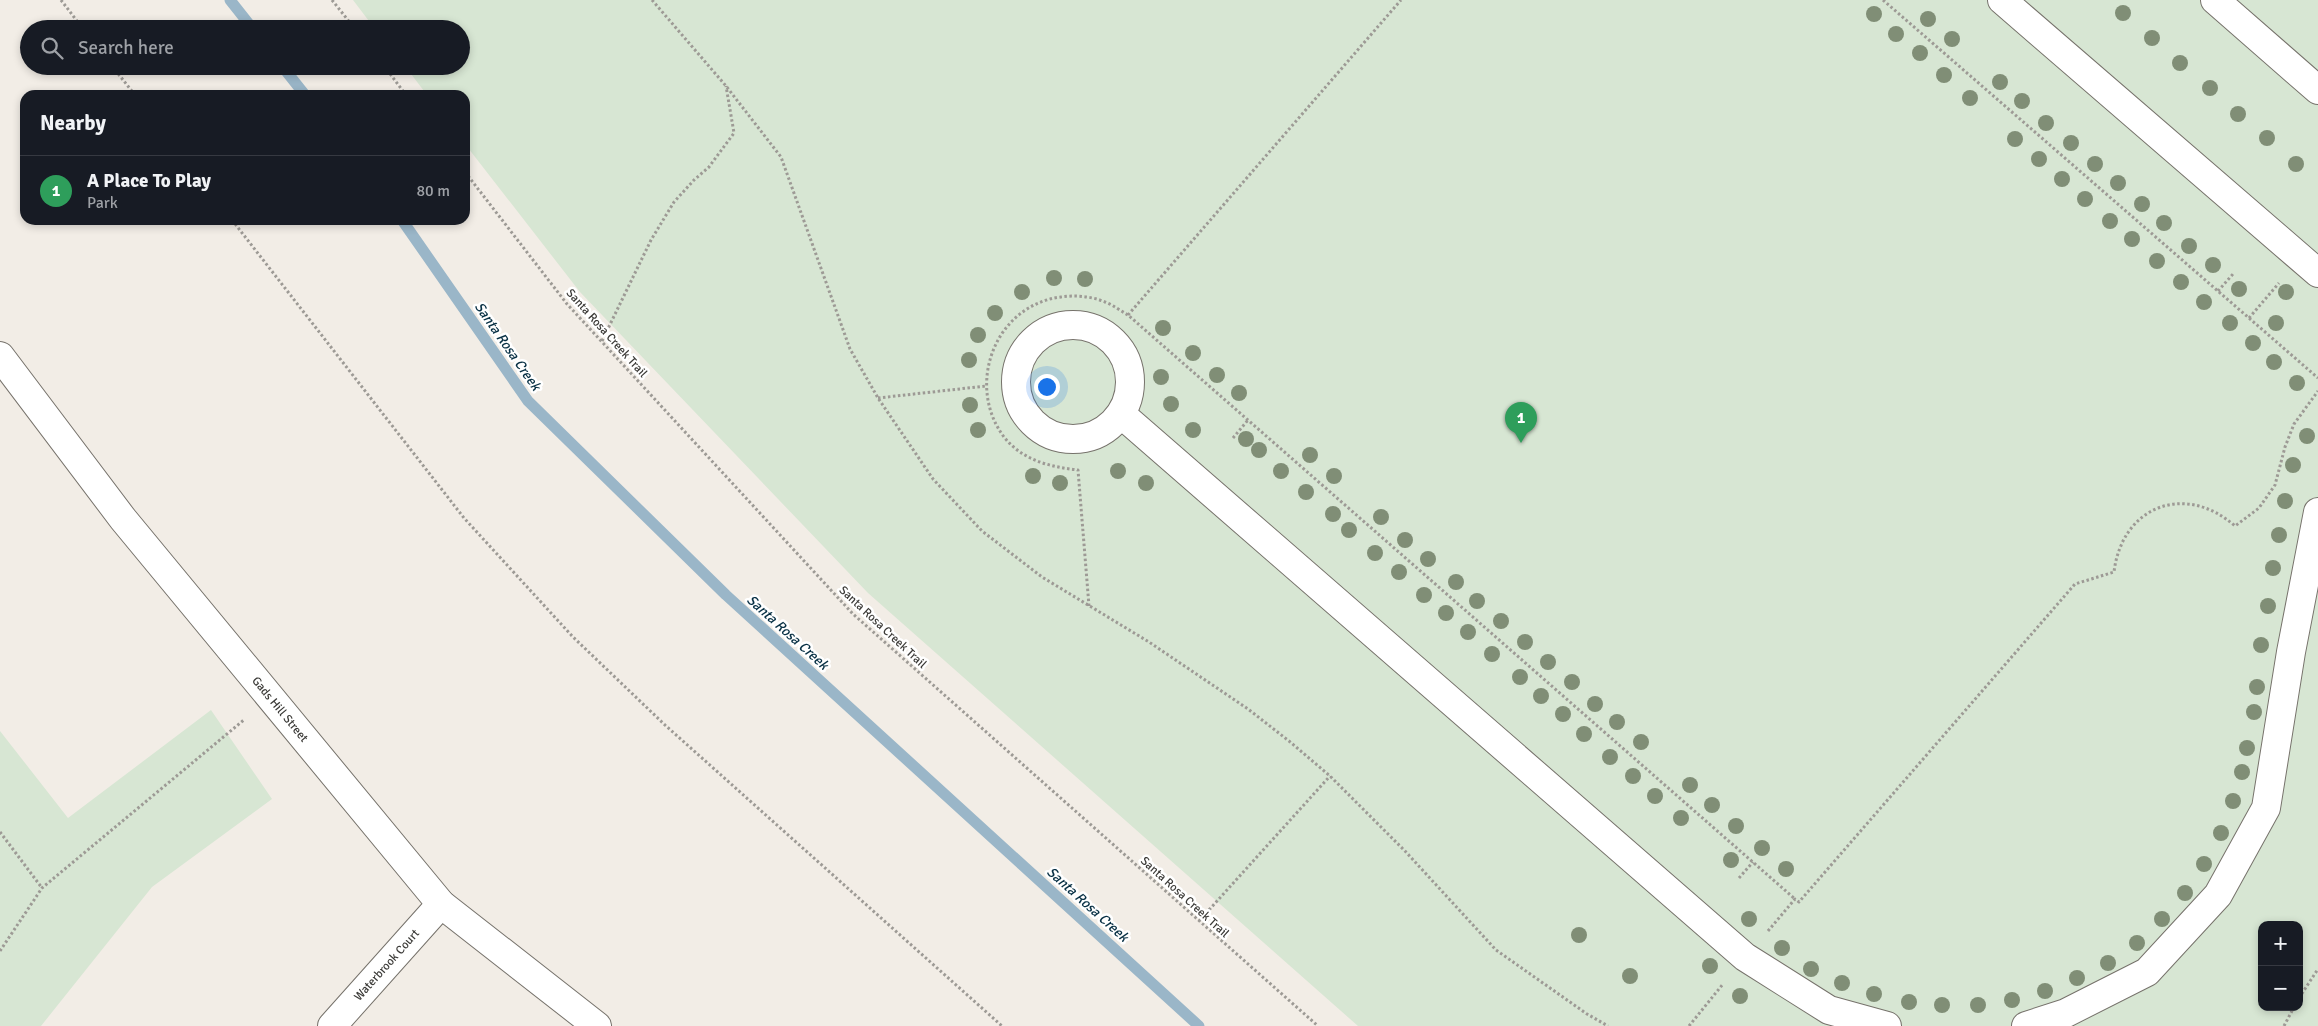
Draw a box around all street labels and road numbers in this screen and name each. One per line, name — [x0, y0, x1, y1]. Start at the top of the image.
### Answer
street label: Santa Rosa Creek Trail — [563, 286, 651, 381]
street label: Santa Rosa Creek Trail — [836, 583, 930, 672]
street label: Gads Hill Street — [248, 674, 311, 745]
street label: Santa Rosa Creek Trail — [1137, 854, 1232, 941]
street label: Waterbrook Court — [351, 926, 423, 1004]

